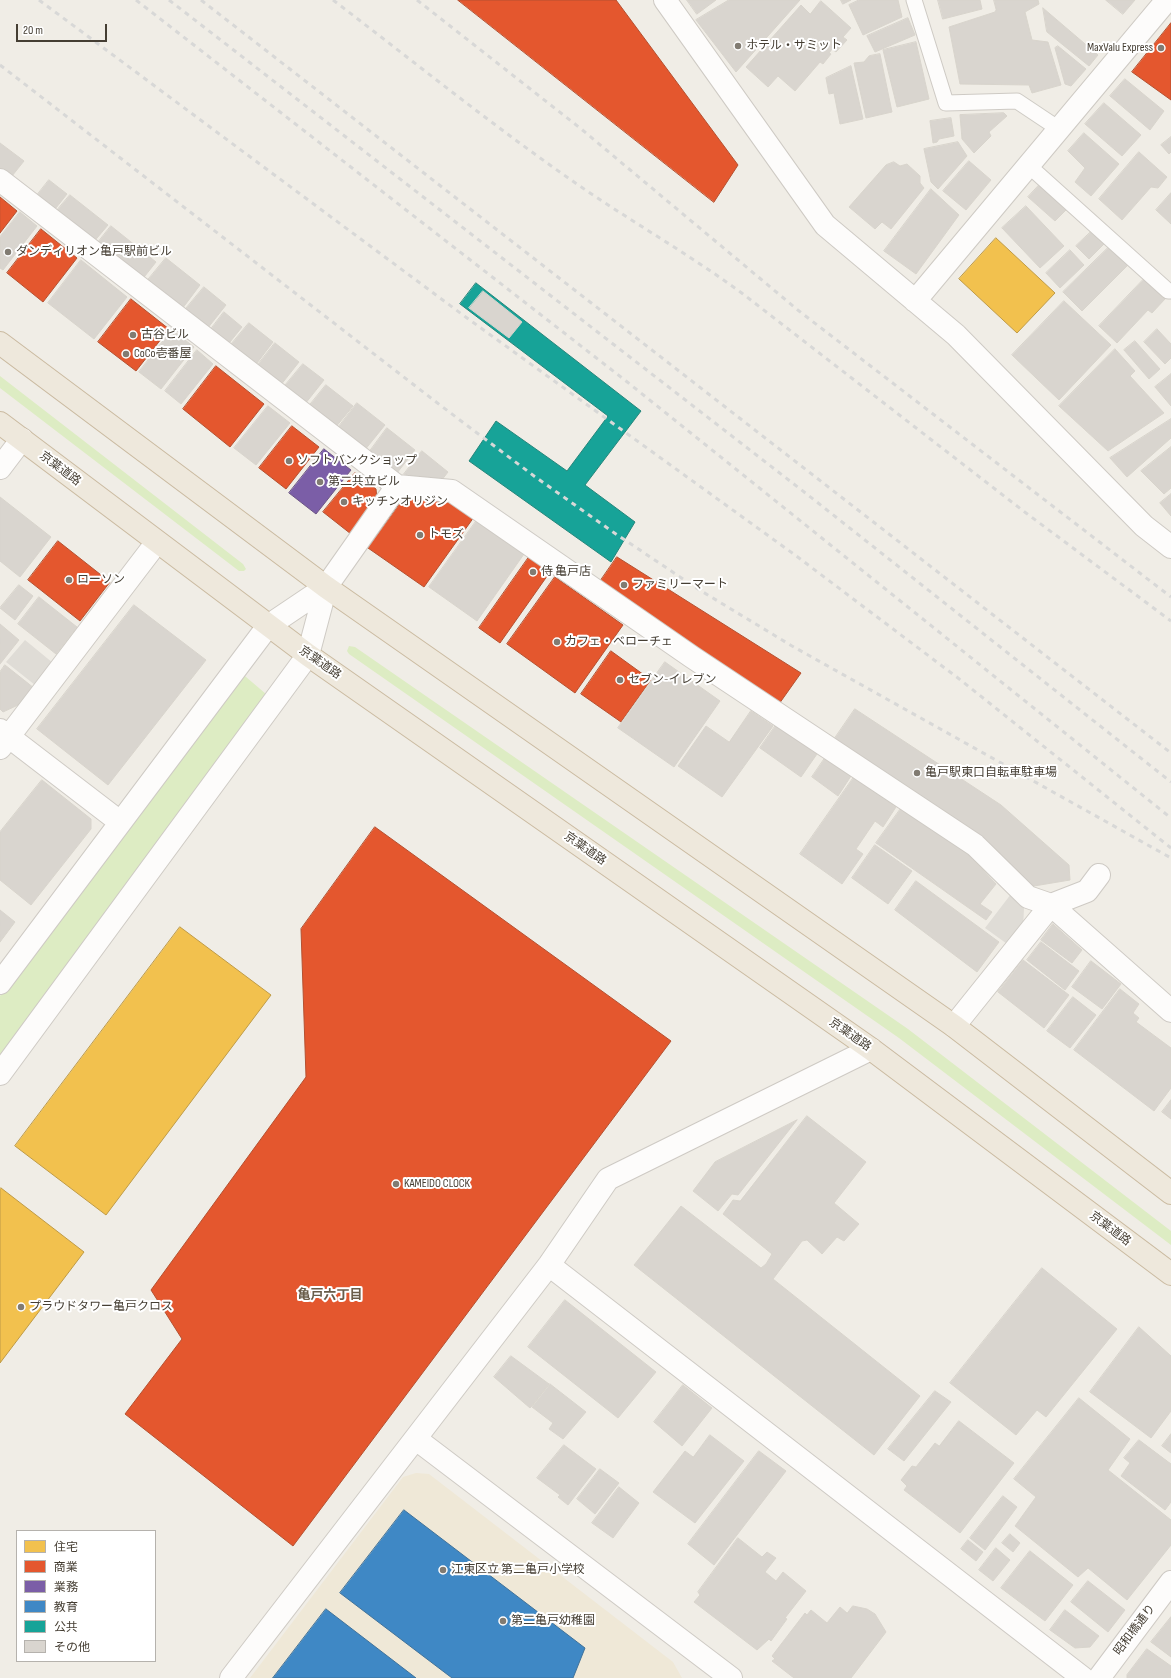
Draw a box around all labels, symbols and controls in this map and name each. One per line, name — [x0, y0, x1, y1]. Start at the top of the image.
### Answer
scale bar — [18, 16, 109, 42]
text: 20 m — [23, 23, 43, 38]
place label: ホテル・サミット — [746, 39, 842, 53]
marker: ホテル・サミット — [733, 41, 743, 51]
place label: MaxValu Express — [1087, 41, 1153, 55]
marker: MaxValu Express — [1156, 43, 1166, 53]
place label: ダンディリオン亀戸駅前ビル — [16, 245, 172, 259]
marker: ダンディリオン亀戸駅前ビル — [3, 247, 13, 257]
place label: 古谷ビル — [141, 328, 189, 342]
marker: 古谷ビル — [128, 330, 138, 340]
place label: CoCo壱番屋 — [134, 347, 191, 361]
marker: CoCo壱番屋 — [121, 349, 131, 359]
street label: 京葉道路 — [36, 449, 84, 489]
place label: ソフトバンクショップ — [297, 454, 417, 468]
marker: ソフトバンクショップ — [284, 456, 294, 466]
place label: 第二共立ビル — [328, 475, 400, 489]
marker: 第二共立ビル — [315, 477, 325, 487]
place label: キッチンオリジン — [352, 495, 448, 509]
marker: キッチンオリジン — [339, 497, 349, 507]
place label: トモズ — [428, 528, 464, 542]
marker: トモズ — [415, 530, 425, 540]
place label: 侍 亀戸店 — [541, 565, 591, 579]
marker: 侍 亀戸店 — [528, 567, 538, 577]
place label: ローソン — [77, 573, 125, 587]
marker: ローソン — [64, 575, 74, 585]
place label: ファミリーマート — [632, 578, 728, 592]
marker: ファミリーマート — [619, 580, 629, 590]
place label: カフェ・ベローチェ — [565, 635, 673, 649]
marker: カフェ・ベローチェ — [552, 637, 562, 647]
street label: 京葉道路 — [296, 643, 344, 683]
place label: セブン-イレブン — [628, 673, 716, 687]
marker: セブン-イレブン — [615, 675, 625, 685]
place label: 亀戸駅東口自転車駐車場 — [925, 766, 1057, 780]
marker: 亀戸駅東口自転車駐車場 — [912, 768, 922, 778]
street label: 京葉道路 — [561, 829, 609, 869]
street label: 京葉道路 — [826, 1015, 874, 1055]
place label: KAMEIDO CLOCK — [404, 1177, 470, 1191]
marker: KAMEIDO CLOCK — [391, 1179, 401, 1189]
street label: 京葉道路 — [1086, 1209, 1134, 1249]
district label: 亀戸六丁目 — [298, 1288, 362, 1304]
place label: プラウドタワー亀戸クロス — [29, 1300, 173, 1314]
marker: プラウドタワー亀戸クロス — [16, 1302, 26, 1312]
legend — [16, 1530, 156, 1662]
text: 住宅 — [54, 1540, 78, 1555]
text: 商業 — [54, 1560, 78, 1575]
place label: 江東区立 第二亀戸小学校 — [451, 1563, 585, 1577]
marker: 江東区立 第二亀戸小学校 — [438, 1565, 448, 1575]
text: 業務 — [54, 1580, 78, 1595]
text: 教育 — [54, 1600, 78, 1615]
street label: 昭和橋通り — [1111, 1602, 1159, 1658]
place label: 第二亀戸幼稚園 — [511, 1614, 595, 1628]
marker: 第二亀戸幼稚園 — [498, 1616, 508, 1626]
text: 公共 — [54, 1620, 78, 1635]
text: その他 — [54, 1640, 90, 1655]

